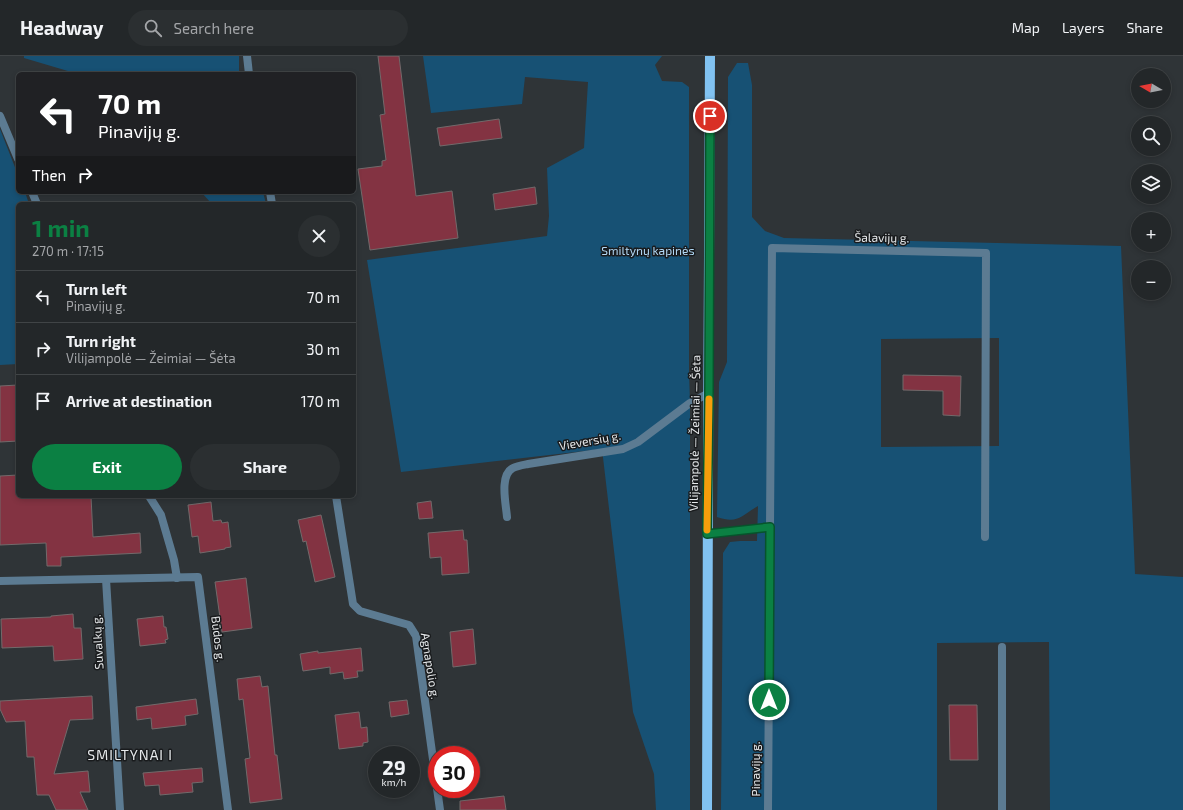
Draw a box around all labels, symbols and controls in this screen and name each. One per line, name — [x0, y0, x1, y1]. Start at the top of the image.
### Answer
search box — [128, 10, 408, 46]
text: Headway — [20, 16, 104, 39]
icon: search — [142, 17, 164, 39]
text: Search here — [174, 19, 254, 37]
text: Map — [1012, 19, 1040, 36]
text: Layers — [1062, 19, 1104, 36]
text: Share — [1126, 19, 1163, 36]
north arrow — [1131, 68, 1171, 108]
map controls — [1131, 68, 1171, 300]
text: 70 m — [98, 86, 161, 120]
icon: left — [32, 88, 84, 140]
pin — [693, 99, 727, 133]
icon: arrive — [699, 105, 721, 127]
button: search — [1131, 116, 1171, 156]
text: Pinavijų g. — [98, 120, 180, 142]
icon: right — [74, 164, 96, 186]
button: layers — [1131, 164, 1171, 204]
text: Then — [32, 166, 66, 184]
button: + — [1131, 212, 1171, 252]
text: 1 min — [32, 213, 90, 242]
button: close — [298, 215, 340, 257]
street label: Šalavijų g. — [854, 230, 910, 245]
text: 270 m · 17:15 — [32, 243, 104, 259]
park label: Smiltynų kapinės — [601, 243, 695, 257]
button: − — [1131, 260, 1171, 300]
text: Turn left — [66, 280, 127, 298]
icon: left — [32, 286, 54, 308]
text: 70 m — [307, 288, 340, 306]
text: Pinavijų g. — [66, 298, 126, 314]
text: Turn right — [66, 332, 136, 350]
icon: right — [32, 338, 54, 360]
text: 30 m — [306, 340, 340, 358]
text: Vilijampolė — Žeimiai — Šėta — [66, 350, 236, 366]
street label: Vilijampolė — Žeimiai — Šėta — [686, 355, 703, 511]
icon: arrive — [32, 390, 54, 412]
text: Arrive at destination — [66, 392, 212, 410]
text: 170 m — [301, 392, 340, 410]
street label: Vieversių g. — [558, 428, 622, 452]
button: Exit — [32, 444, 182, 490]
button: Share — [190, 444, 340, 490]
street label: Suvalkų g. — [89, 614, 105, 670]
street label: Būdos g. — [209, 615, 229, 663]
street label: Agnapolio g. — [419, 632, 443, 700]
position arrow — [748, 679, 790, 721]
street label: Pinavijų g. — [748, 742, 763, 796]
district label: SMILTYNAI I — [87, 746, 173, 763]
speed limit sign: 30 — [428, 746, 480, 798]
text: 29 — [382, 755, 406, 779]
text: km/h — [382, 776, 406, 788]

